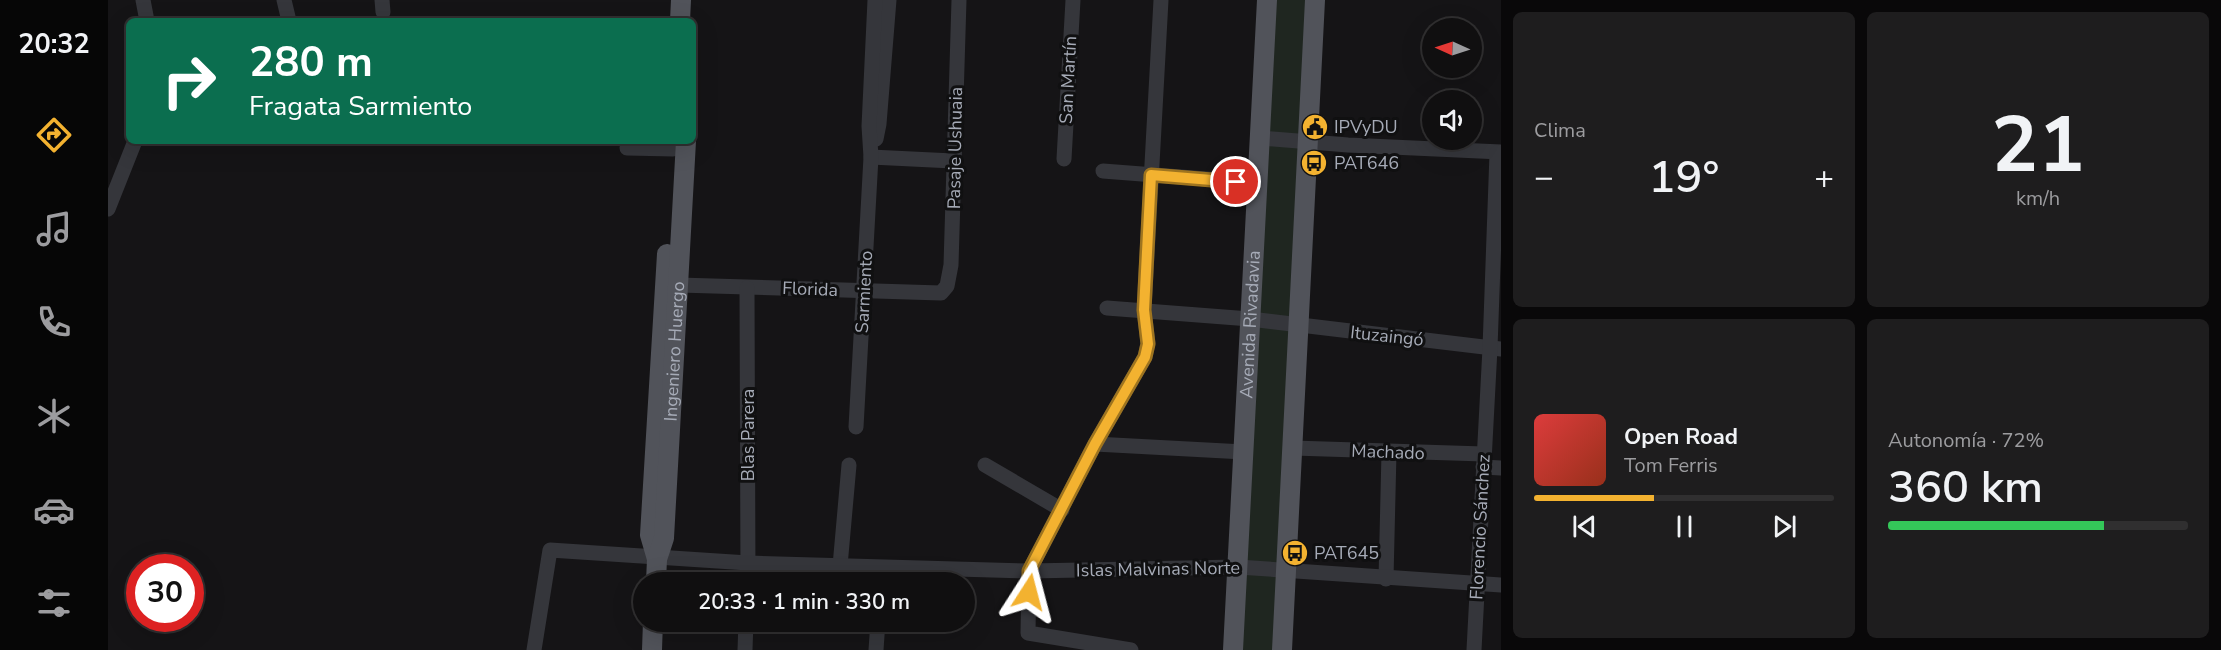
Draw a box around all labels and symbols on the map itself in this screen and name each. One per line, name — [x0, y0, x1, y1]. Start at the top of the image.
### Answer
north arrow — [1422, 18, 1482, 78]
street label: San Martín — [1054, 35, 1082, 125]
street label: Pasaje Ushuaia — [942, 87, 968, 209]
public building icon: IPVyDU — [1300, 112, 1330, 142]
place label: IPVyDU — [1334, 115, 1398, 139]
bus stop icon: PAT646 — [1299, 148, 1329, 178]
place label: PAT646 — [1334, 151, 1399, 175]
pin — [1210, 156, 1261, 207]
street label: Sarmiento — [850, 250, 878, 334]
street label: Avenida Rivadavia — [1234, 250, 1266, 399]
street label: Florida — [782, 276, 838, 302]
street label: Ingeniero Huergo — [658, 281, 690, 422]
street label: Ituzaingó — [1349, 320, 1425, 352]
street label: Blas Parera — [736, 389, 760, 481]
street label: Machado — [1351, 439, 1425, 465]
street label: Florencio Sánchez — [1464, 454, 1496, 600]
bus stop icon: PAT645 — [1280, 538, 1310, 568]
place label: PAT645 — [1314, 541, 1379, 565]
speed limit sign: 30 — [126, 554, 204, 632]
street label: Islas Malvinas Norte — [1076, 556, 1240, 582]
position arrow — [997, 560, 1061, 624]

